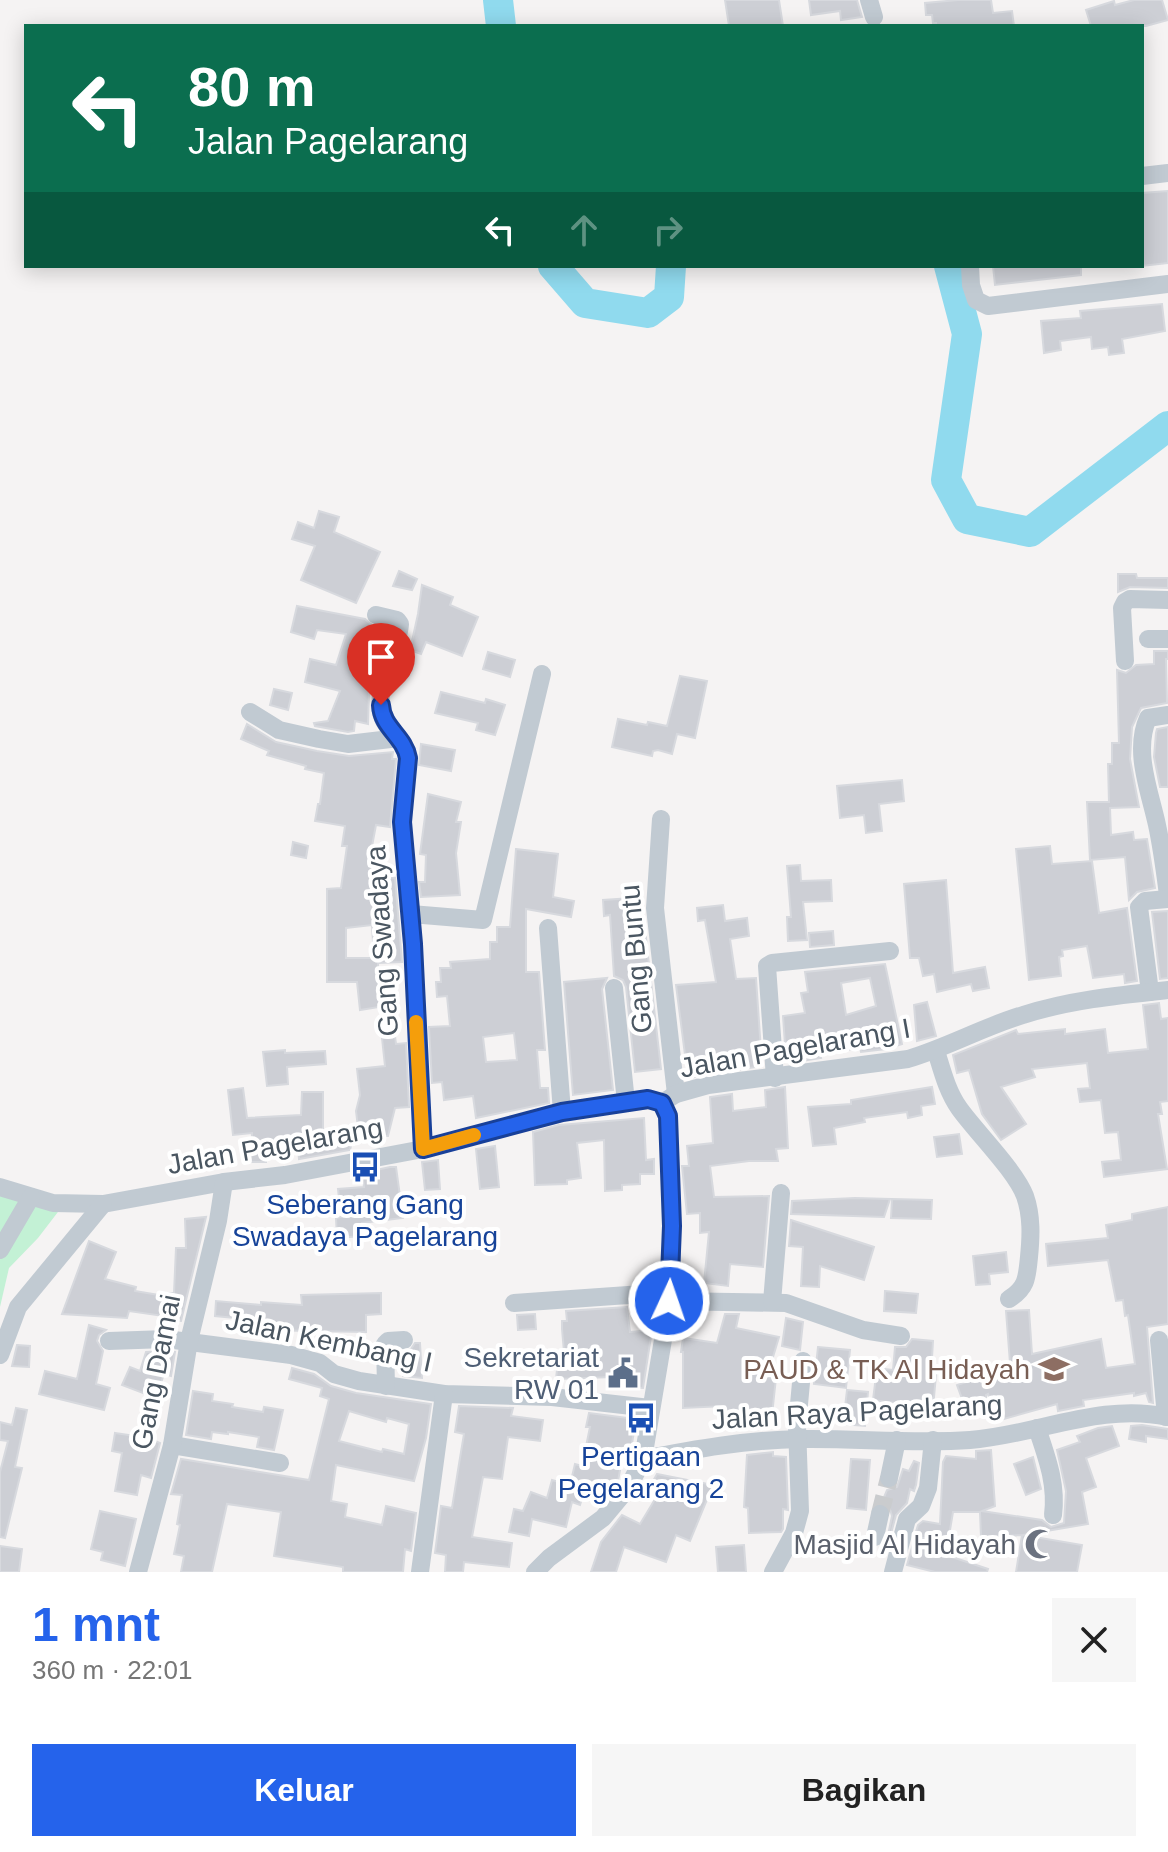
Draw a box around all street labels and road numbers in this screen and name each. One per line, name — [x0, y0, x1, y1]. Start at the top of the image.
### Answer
street label: Gang Swadaya — [360, 844, 404, 1038]
street label: Gang Buntu — [614, 883, 658, 1035]
street label: Jalan Pagelarang I — [677, 1012, 913, 1084]
street label: Jalan Pagelarang — [165, 1112, 385, 1180]
street label: Gang Damai — [126, 1292, 186, 1452]
street label: Jalan Kembang I — [223, 1304, 435, 1378]
street label: Jalan Raya Pagelarang — [711, 1389, 1003, 1435]

